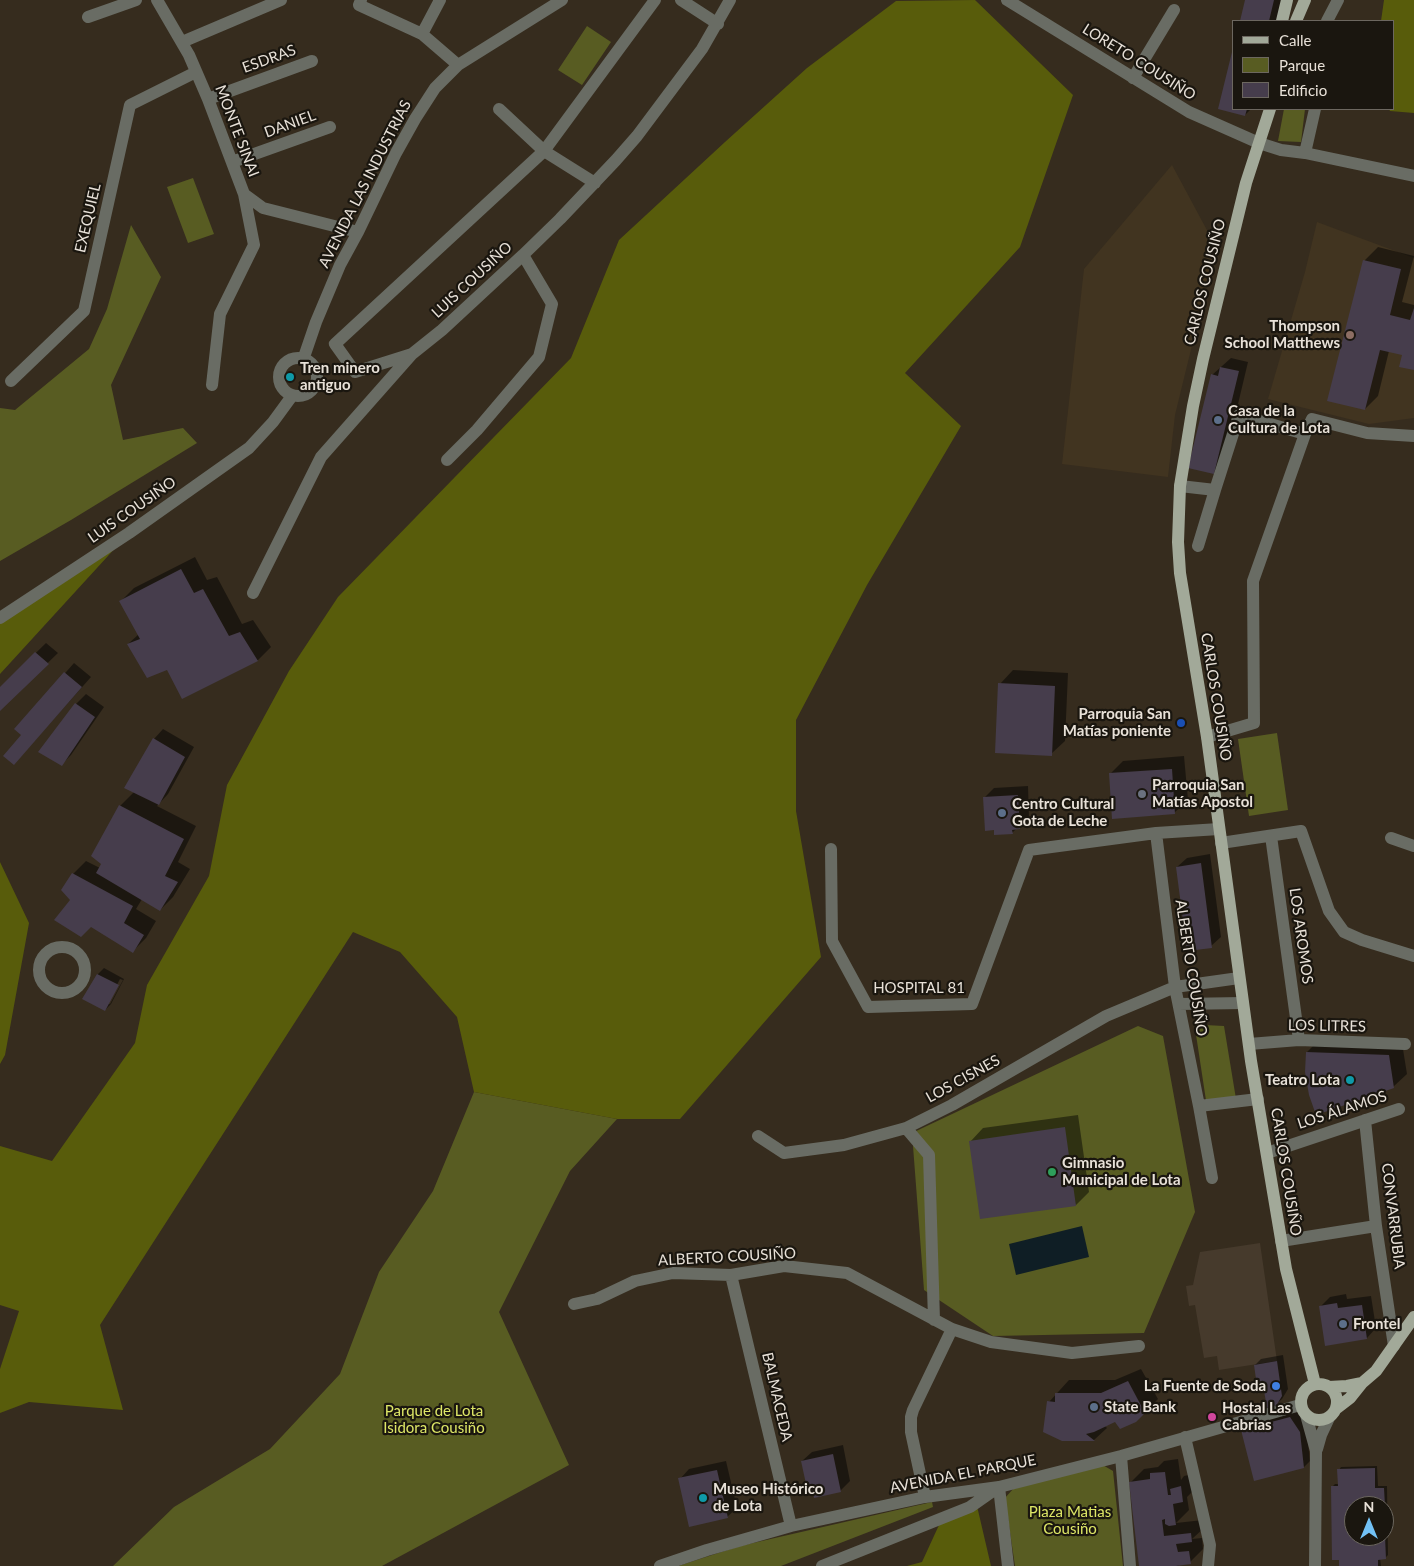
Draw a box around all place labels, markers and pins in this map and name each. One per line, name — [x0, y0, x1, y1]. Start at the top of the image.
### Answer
place label: Thompson School Matthews — [1225, 317, 1340, 352]
marker: Thompson School Matthews — [1344, 329, 1356, 341]
place label: Tren minero antiguo — [300, 359, 380, 394]
marker: Tren minero antiguo — [284, 371, 296, 383]
place label: Casa de la Cultura de Lota — [1228, 402, 1330, 437]
marker: Casa de la Cultura de Lota — [1212, 414, 1224, 426]
place label: Parroquia San Matías poniente — [1063, 705, 1171, 740]
marker: Parroquia San Matías poniente — [1175, 717, 1187, 729]
place label: Parroquia San Matías Apostol — [1152, 776, 1253, 811]
marker: Parroquia San Matías Apostol — [1136, 788, 1148, 800]
place label: Centro Cultural Gota de Leche — [1012, 795, 1114, 830]
marker: Centro Cultural Gota de Leche — [996, 807, 1008, 819]
place label: Teatro Lota — [1265, 1071, 1340, 1089]
marker: Teatro Lota — [1344, 1074, 1356, 1086]
place label: Gimnasio Municipal de Lota — [1062, 1154, 1181, 1189]
marker: Gimnasio Municipal de Lota — [1046, 1166, 1058, 1178]
place label: Frontel — [1353, 1315, 1400, 1333]
marker: Frontel — [1337, 1318, 1349, 1330]
place label: La Fuente de Soda — [1144, 1377, 1266, 1395]
marker: La Fuente de Soda — [1270, 1380, 1282, 1392]
place label: State Bank — [1104, 1398, 1176, 1416]
place label: Hostal Las Cabrias — [1222, 1399, 1291, 1434]
marker: State Bank — [1088, 1401, 1100, 1413]
marker: Hostal Las Cabrias — [1206, 1411, 1218, 1423]
place label: Museo Histórico de Lota — [713, 1480, 823, 1515]
marker: Museo Histórico de Lota — [697, 1492, 709, 1504]

